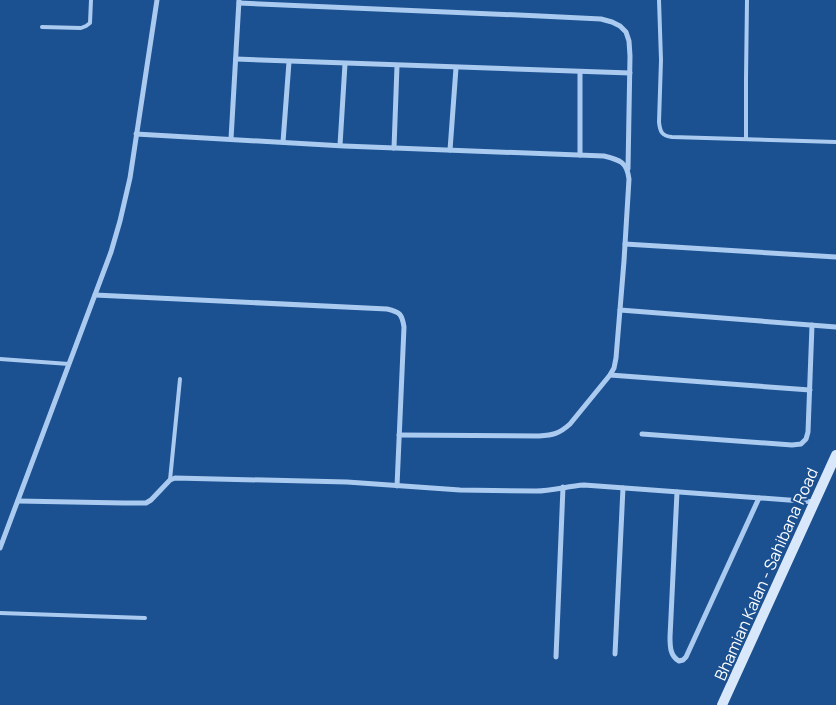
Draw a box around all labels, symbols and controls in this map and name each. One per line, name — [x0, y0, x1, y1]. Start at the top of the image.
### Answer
street label: Bhamian Kalan - Sahibana Road — [709, 464, 823, 684]

